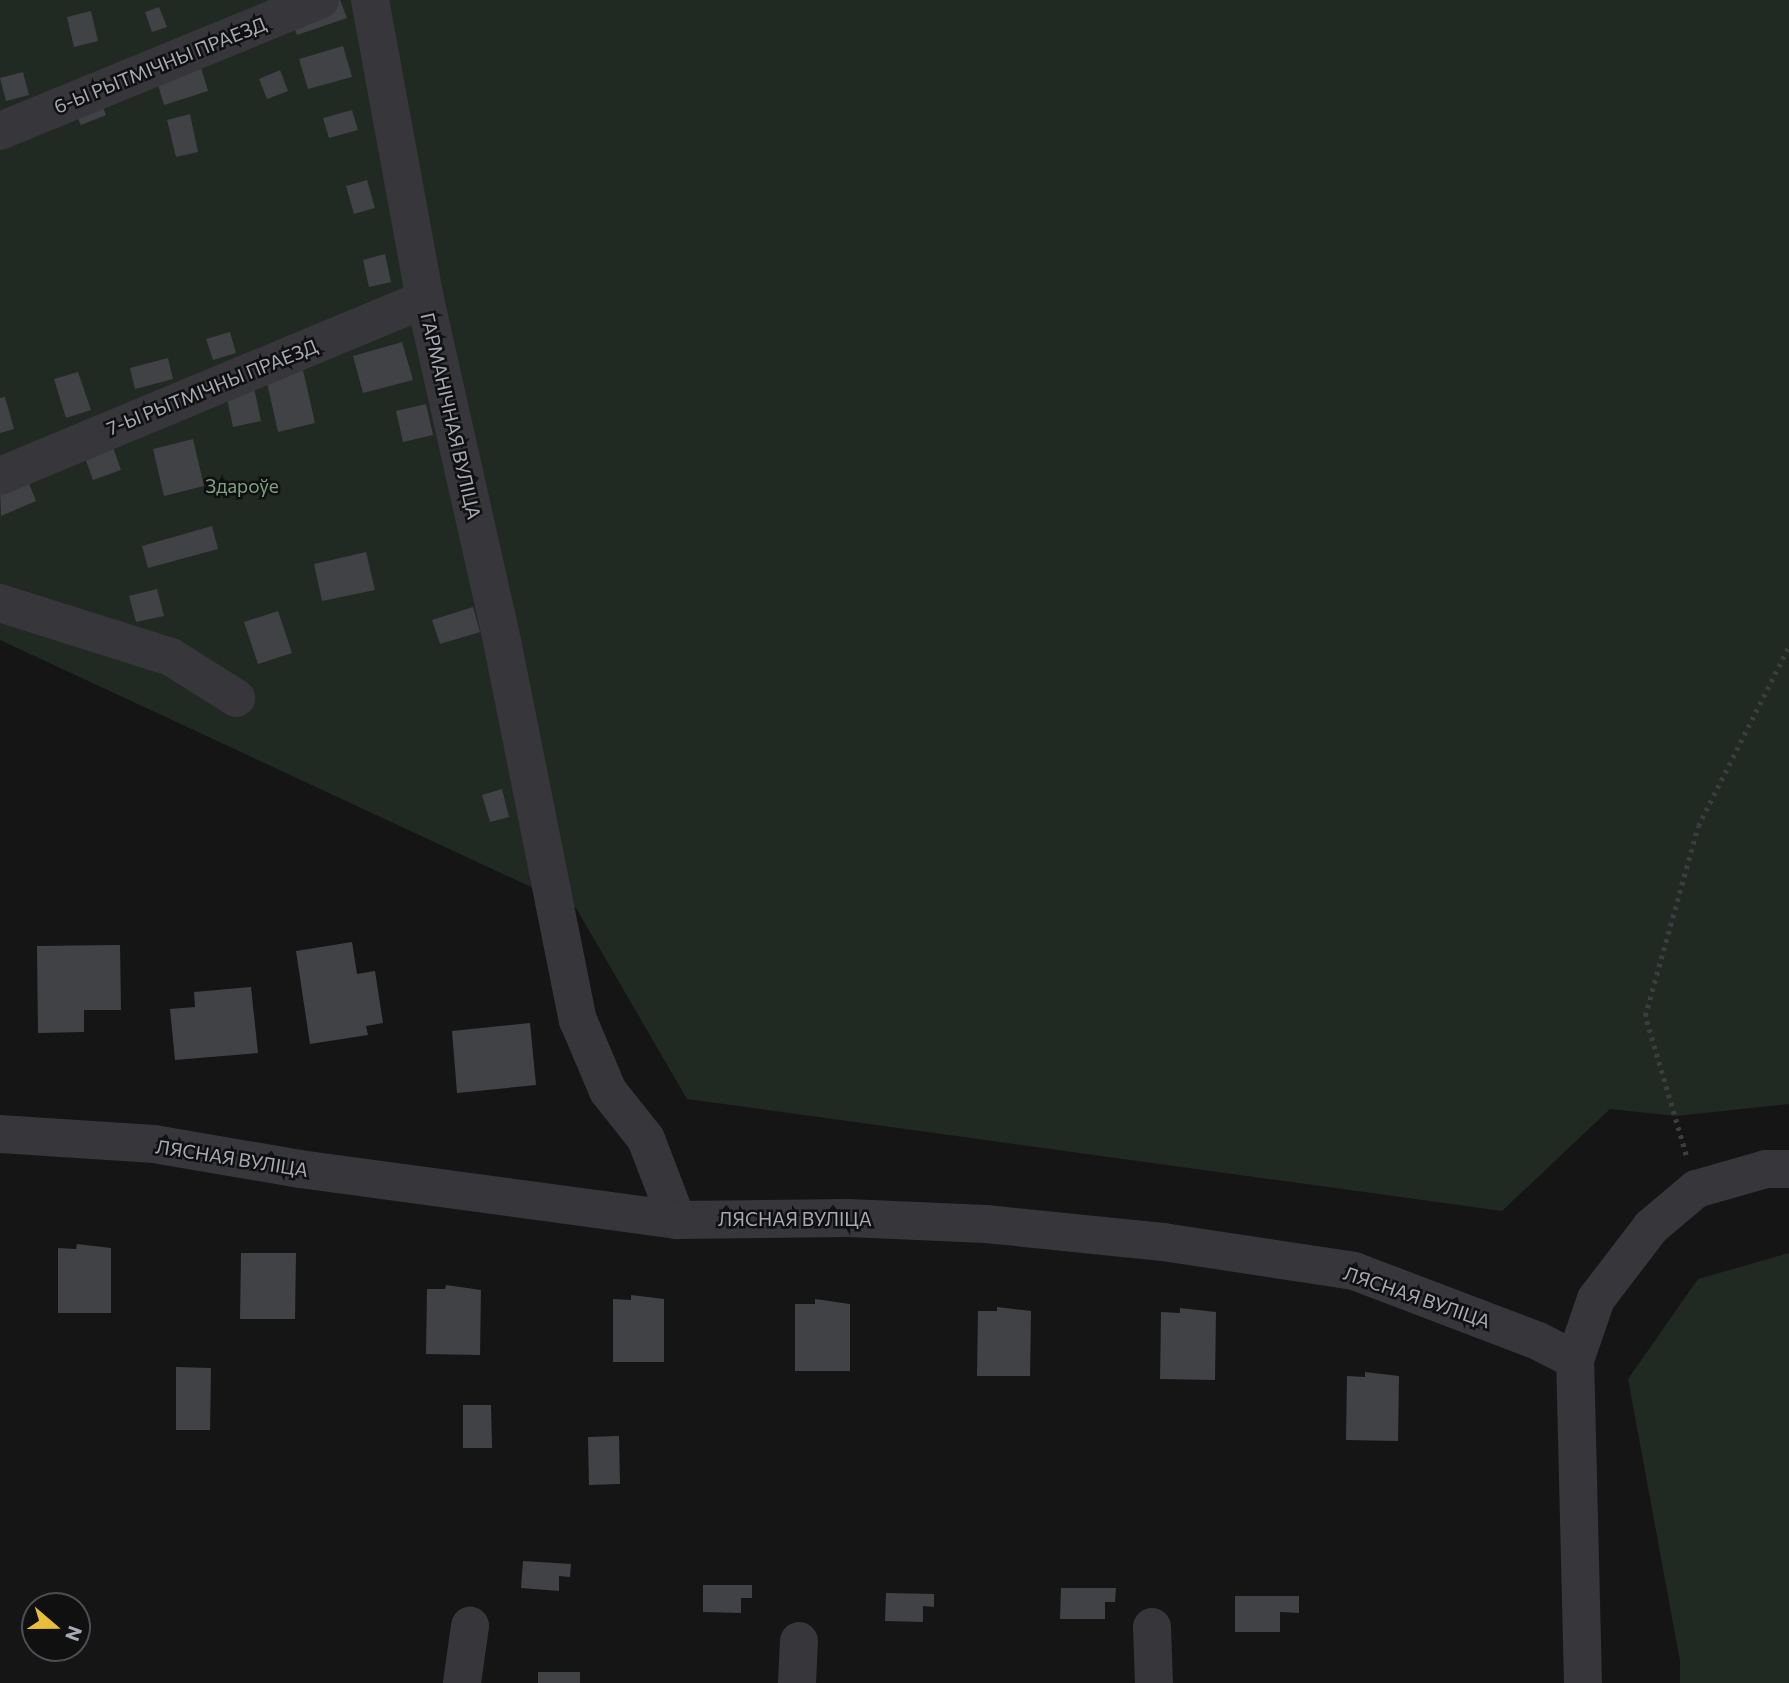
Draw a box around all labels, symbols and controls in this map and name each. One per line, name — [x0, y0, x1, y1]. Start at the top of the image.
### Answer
street label: 6-Ы РЫТМІЧНЫ ПРАЕЗД — [51, 12, 269, 118]
street label: ГАРМАНІЧНАЯ ВУЛІЦА — [416, 310, 486, 522]
street label: 7-Ы РЫТМІЧНЫ ПРАЕЗД — [103, 334, 321, 440]
park label: Здароўе — [205, 475, 279, 497]
street label: ЛЯСНАЯ ВУЛІЦА — [154, 1135, 310, 1181]
street label: ЛЯСНАЯ ВУЛІЦА — [718, 1208, 872, 1230]
street label: ЛЯСНАЯ ВУЛІЦА — [1340, 1261, 1494, 1333]
north arrow — [21, 1592, 91, 1662]
text: N — [61, 1623, 88, 1644]

